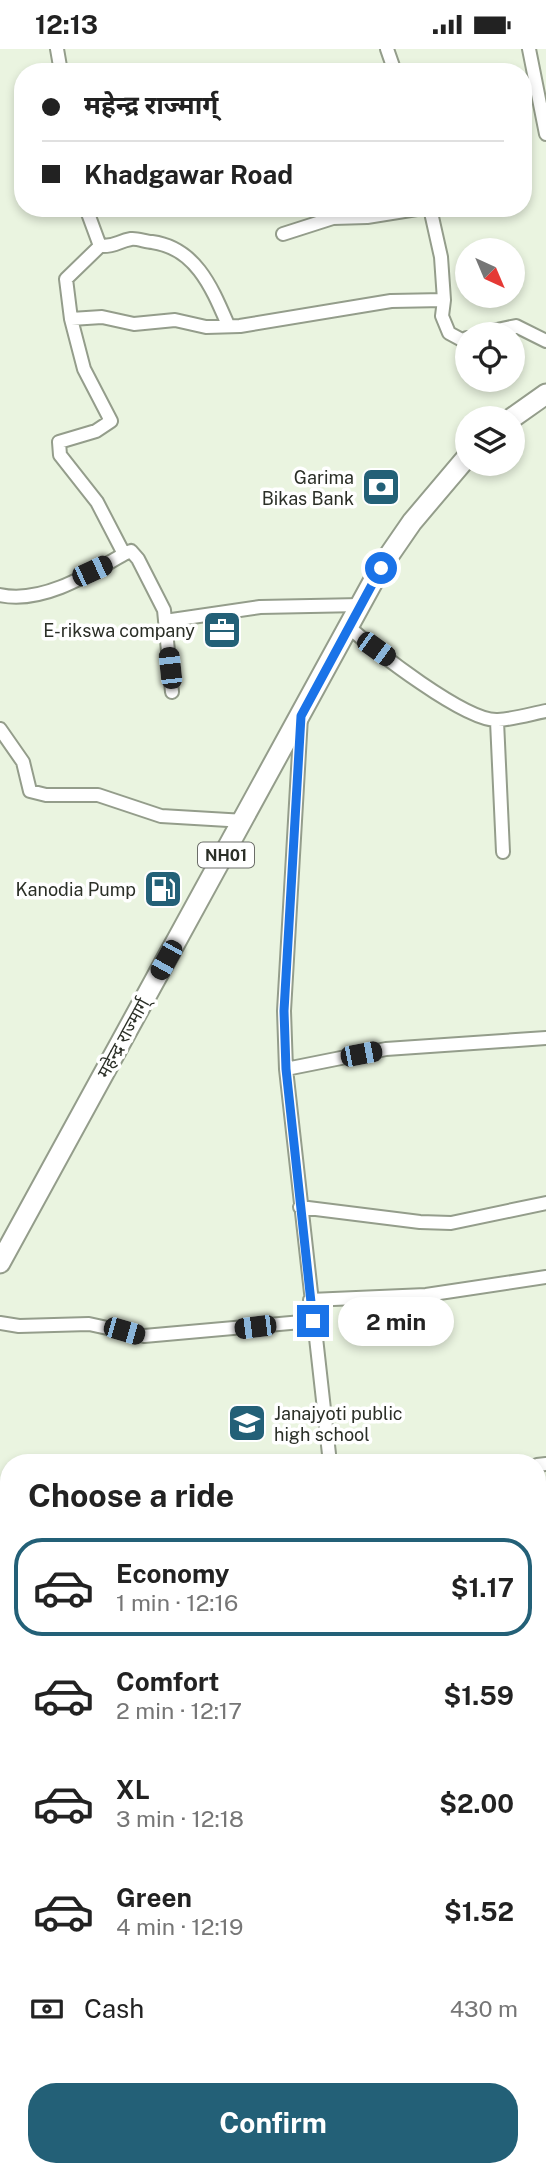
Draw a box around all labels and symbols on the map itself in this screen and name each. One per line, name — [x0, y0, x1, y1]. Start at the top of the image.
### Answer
north arrow — [455, 238, 525, 308]
bank icon: Garima Bikas Bank — [360, 466, 402, 508]
place label: Garima Bikas Bank — [262, 467, 354, 509]
route start — [365, 552, 397, 584]
car — [69, 553, 116, 589]
office icon: E-rikswa company — [201, 609, 243, 651]
place label: E-rikswa company — [43, 620, 195, 641]
car — [353, 628, 400, 670]
car — [158, 646, 183, 690]
road number: NH01 — [198, 842, 254, 867]
fuel station icon: Kanodia Pump — [142, 868, 184, 910]
place label: Kanodia Pump — [15, 879, 136, 900]
car — [147, 937, 186, 983]
street label: महेन्द्र राज्मार्ग् — [93, 992, 156, 1082]
car — [339, 1040, 384, 1068]
callout: 2 min — [338, 1297, 453, 1345]
route end — [297, 1305, 329, 1337]
car — [233, 1314, 278, 1340]
car — [101, 1315, 148, 1347]
school or university icon: Janajyoti public high school — [226, 1402, 268, 1444]
place label: Janajyoti public high school — [274, 1403, 403, 1445]

